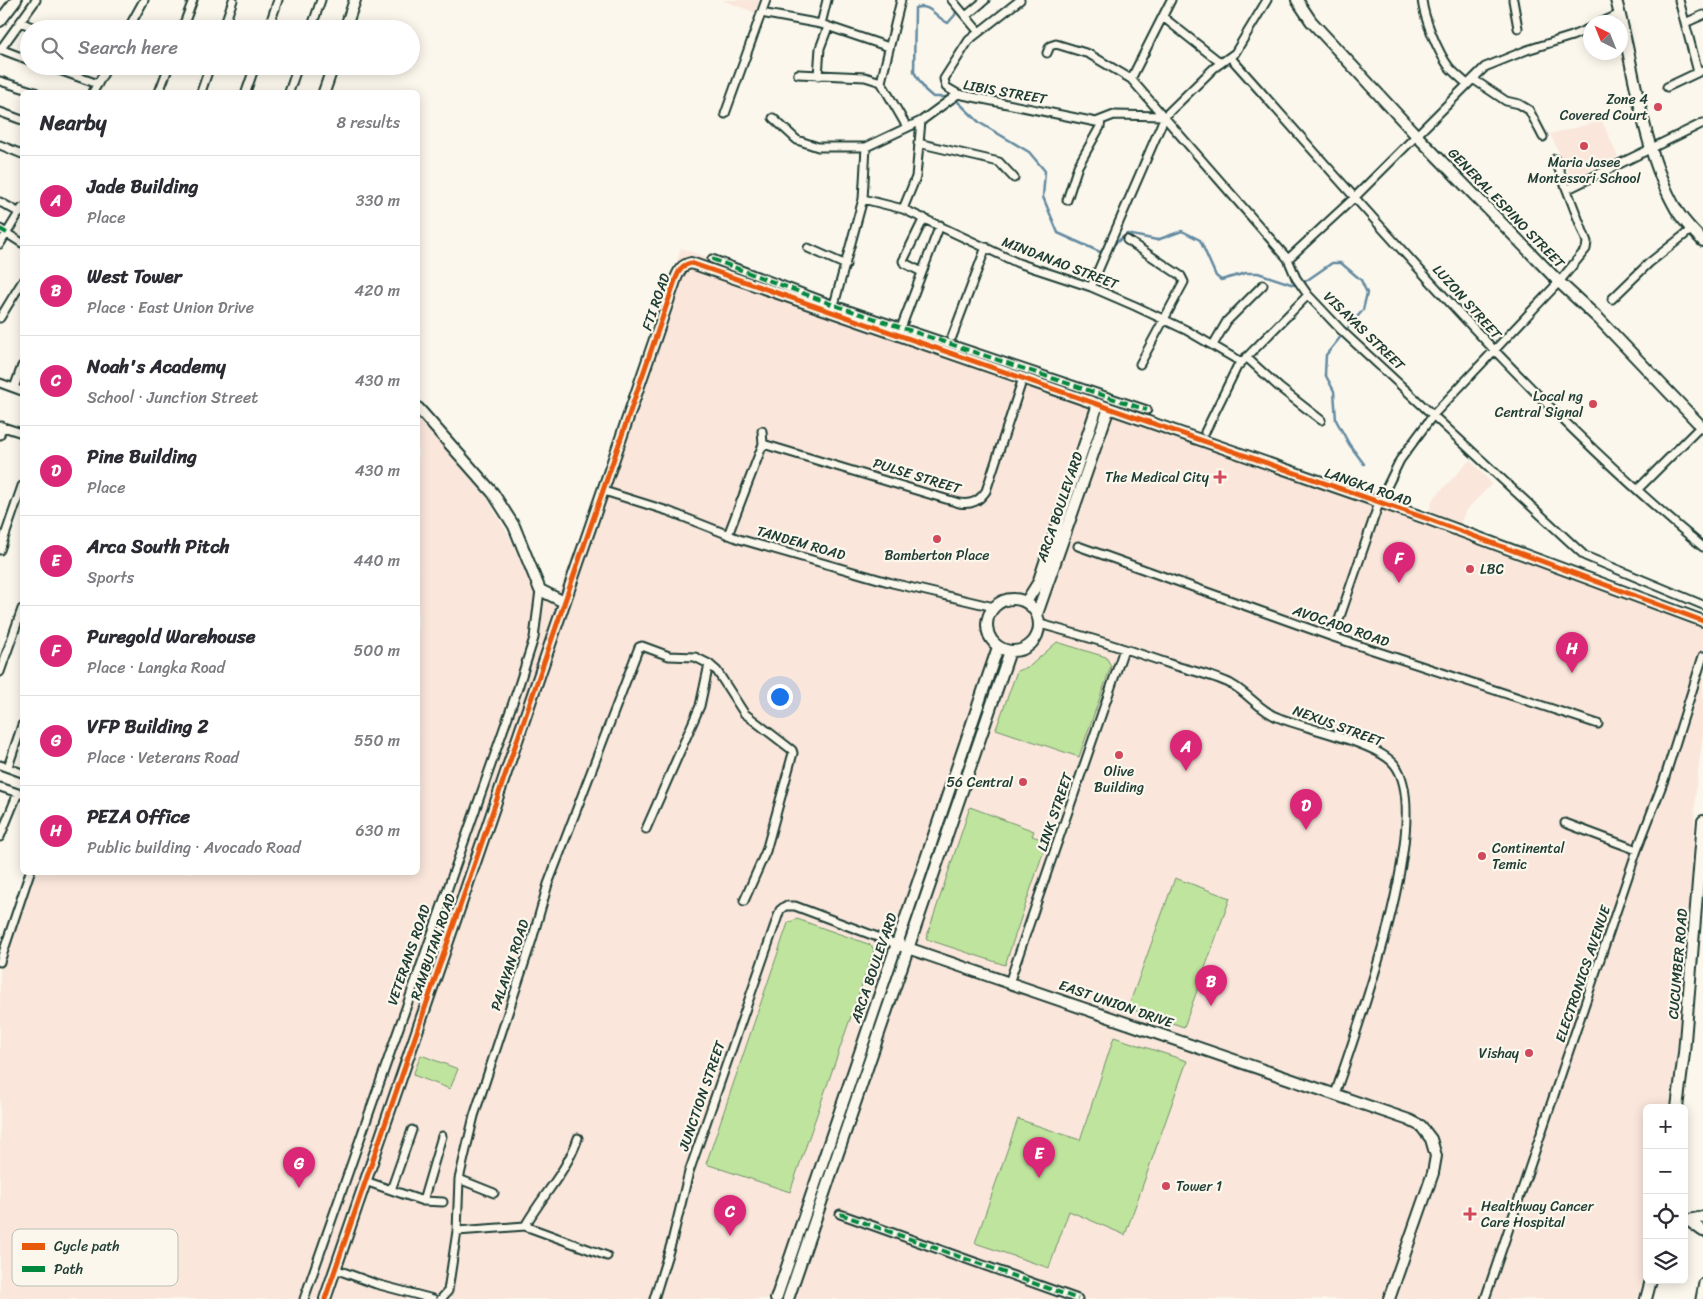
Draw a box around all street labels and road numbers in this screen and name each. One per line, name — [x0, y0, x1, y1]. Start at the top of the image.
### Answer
street label: LIBIS STREET — [961, 72, 1050, 112]
street label: GENERAL ESPINO STREET — [1441, 142, 1572, 275]
street label: MINDANAO STREET — [998, 229, 1123, 297]
street label: LUZON STREET — [1426, 259, 1509, 346]
street label: FTI ROAD — [635, 269, 678, 334]
street label: VISAYAS STREET — [1317, 285, 1412, 378]
street label: ARCA BOULEVARD — [1029, 448, 1091, 566]
street label: PULSE STREET — [870, 451, 965, 502]
street label: LANGKA ROAD — [1321, 460, 1415, 514]
street label: TANDEM ROAD — [754, 518, 849, 568]
street label: AVOCADO ROAD — [1288, 597, 1393, 654]
street label: NEXUS STREET — [1289, 698, 1388, 754]
street label: LINK STREET — [1030, 768, 1081, 855]
street label: RAMBUTAN ROAD — [403, 890, 463, 1004]
street label: VETERANS ROAD — [380, 901, 438, 1009]
street label: ELECTRONICS AVENUE — [1548, 901, 1619, 1046]
street label: CUCUMBER ROAD — [1661, 907, 1695, 1020]
street label: ARCA BOULEVARD — [843, 909, 905, 1027]
street label: PALAYAN ROAD — [483, 915, 537, 1014]
street label: EAST UNION DRIVE — [1055, 973, 1178, 1036]
street label: JUNCTION STREET — [671, 1037, 733, 1155]

